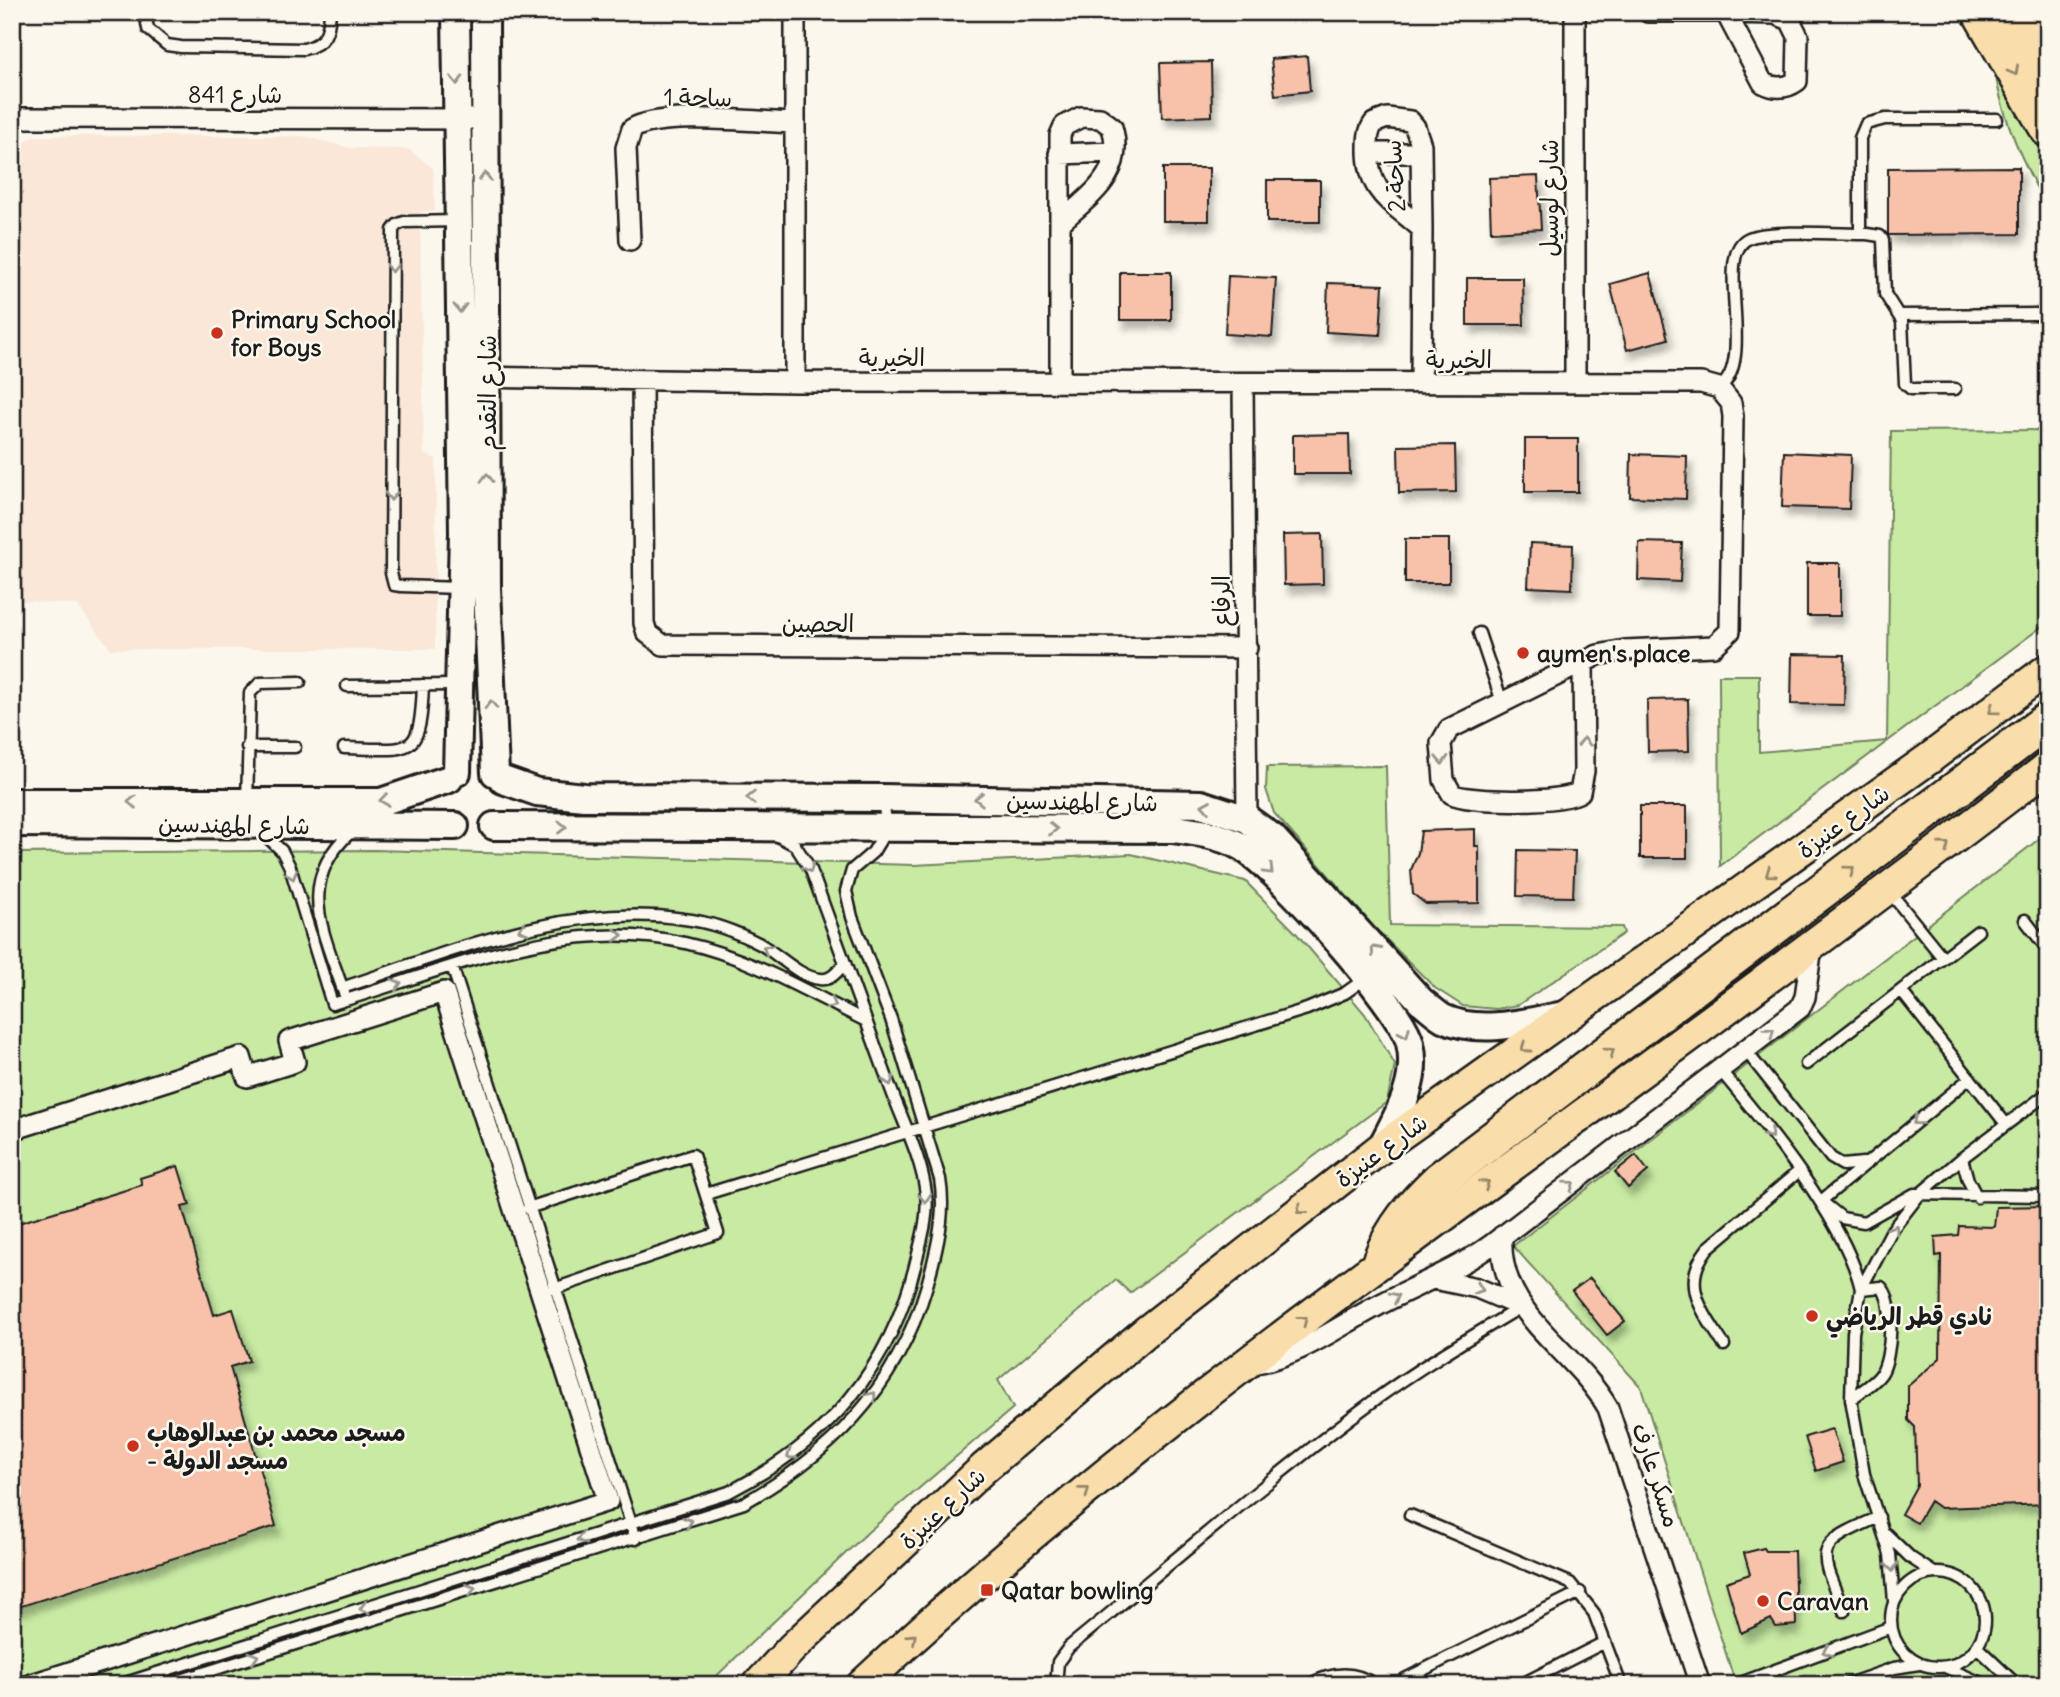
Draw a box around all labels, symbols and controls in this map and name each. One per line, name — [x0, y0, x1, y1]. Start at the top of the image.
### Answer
one-way arrow — [2006, 63, 2019, 76]
one-way arrow — [449, 76, 465, 86]
street label: شارع 841 — [188, 79, 282, 112]
street label: ساحة 1 — [663, 81, 733, 113]
street label: ساحة 2 — [1377, 139, 1411, 213]
street label: شارع لوسيل — [1534, 139, 1567, 257]
one-way arrow — [477, 171, 493, 181]
one-way arrow — [384, 263, 400, 274]
one-way arrow — [452, 303, 468, 314]
place label: Primary School for Boys — [231, 304, 396, 362]
marker: Primary School for Boys — [209, 325, 225, 341]
street label: شارع التقدم — [472, 335, 506, 451]
street label: الخيرية — [859, 342, 925, 372]
street label: الخيرية — [1426, 344, 1492, 374]
one-way arrow — [479, 472, 495, 482]
one-way arrow — [383, 491, 399, 501]
street label: الرفاع — [1206, 575, 1239, 627]
street label: الحصين — [782, 608, 854, 638]
place label: aymen's place — [1537, 638, 1690, 668]
marker: aymen's place — [1515, 645, 1531, 661]
one-way arrow — [484, 699, 499, 710]
one-way arrow — [1989, 702, 2001, 714]
one-way arrow — [1576, 736, 1592, 746]
one-way arrow — [1435, 754, 1450, 765]
street label: شارع عنيزة — [1791, 777, 1897, 867]
street label: شارع المهندسين — [1006, 785, 1158, 820]
one-way arrow — [745, 790, 756, 806]
one-way arrow — [378, 792, 390, 807]
one-way arrow — [973, 792, 984, 807]
one-way arrow — [127, 794, 137, 810]
one-way arrow — [1200, 799, 1212, 814]
street label: شارع المهندسين — [158, 808, 310, 843]
one-way arrow — [558, 819, 568, 835]
one-way arrow — [1048, 821, 1059, 837]
one-way arrow — [1937, 841, 1950, 854]
one-way arrow — [801, 861, 815, 873]
one-way arrow — [1261, 862, 1274, 875]
one-way arrow — [1765, 865, 1778, 877]
one-way arrow — [1842, 866, 1855, 879]
one-way arrow — [284, 869, 298, 881]
one-way arrow — [517, 921, 529, 936]
one-way arrow — [613, 927, 624, 942]
one-way arrow — [762, 945, 775, 958]
one-way arrow — [1371, 945, 1383, 958]
one-way arrow — [390, 978, 403, 992]
one-way arrow — [825, 995, 837, 1009]
one-way arrow — [1397, 1026, 1411, 1038]
one-way arrow — [1763, 1027, 1775, 1040]
one-way arrow — [1520, 1040, 1533, 1052]
one-way arrow — [1602, 1047, 1614, 1060]
one-way arrow — [880, 1075, 894, 1087]
street label: شارع عنيزة — [1329, 1106, 1435, 1196]
one-way arrow — [1912, 1112, 1924, 1125]
one-way arrow — [1761, 1126, 1774, 1139]
one-way arrow — [1477, 1180, 1490, 1192]
one-way arrow — [1562, 1180, 1575, 1193]
one-way arrow — [917, 1192, 932, 1203]
one-way arrow — [1297, 1202, 1309, 1215]
one-way arrow — [1885, 1224, 1898, 1237]
one-way arrow — [1473, 1281, 1485, 1295]
one-way arrow — [1388, 1292, 1400, 1306]
place label: نادي قطر الرياضي — [1826, 1301, 1992, 1338]
marker: نادي قطر الرياضي — [1804, 1308, 1820, 1324]
one-way arrow — [1295, 1316, 1307, 1329]
one-way arrow — [864, 1391, 877, 1403]
place label: مسجد محمد بن عبدالوهاب - مسجد الدولة — [147, 1417, 406, 1476]
street label: مسكر عارف — [1626, 1419, 1688, 1531]
marker: مسجد محمد بن عبدالوهاب - مسجد الدولة — [125, 1438, 141, 1454]
one-way arrow — [786, 1446, 799, 1459]
street label: شارع عنيزة — [893, 1460, 993, 1558]
one-way arrow — [1077, 1486, 1090, 1499]
one-way arrow — [682, 1516, 694, 1530]
one-way arrow — [576, 1531, 588, 1546]
one-way arrow — [1884, 1561, 1899, 1573]
place label: Qatar bowling — [1001, 1575, 1154, 1605]
one-way arrow — [465, 1582, 477, 1597]
marker: Qatar bowling — [979, 1582, 995, 1598]
place label: Caravan — [1777, 1586, 1869, 1616]
marker: Caravan — [1755, 1593, 1771, 1609]
one-way arrow — [359, 1599, 371, 1614]
one-way arrow — [904, 1634, 917, 1646]
one-way arrow — [1821, 1643, 1833, 1657]
one-way arrow — [247, 1651, 260, 1665]

